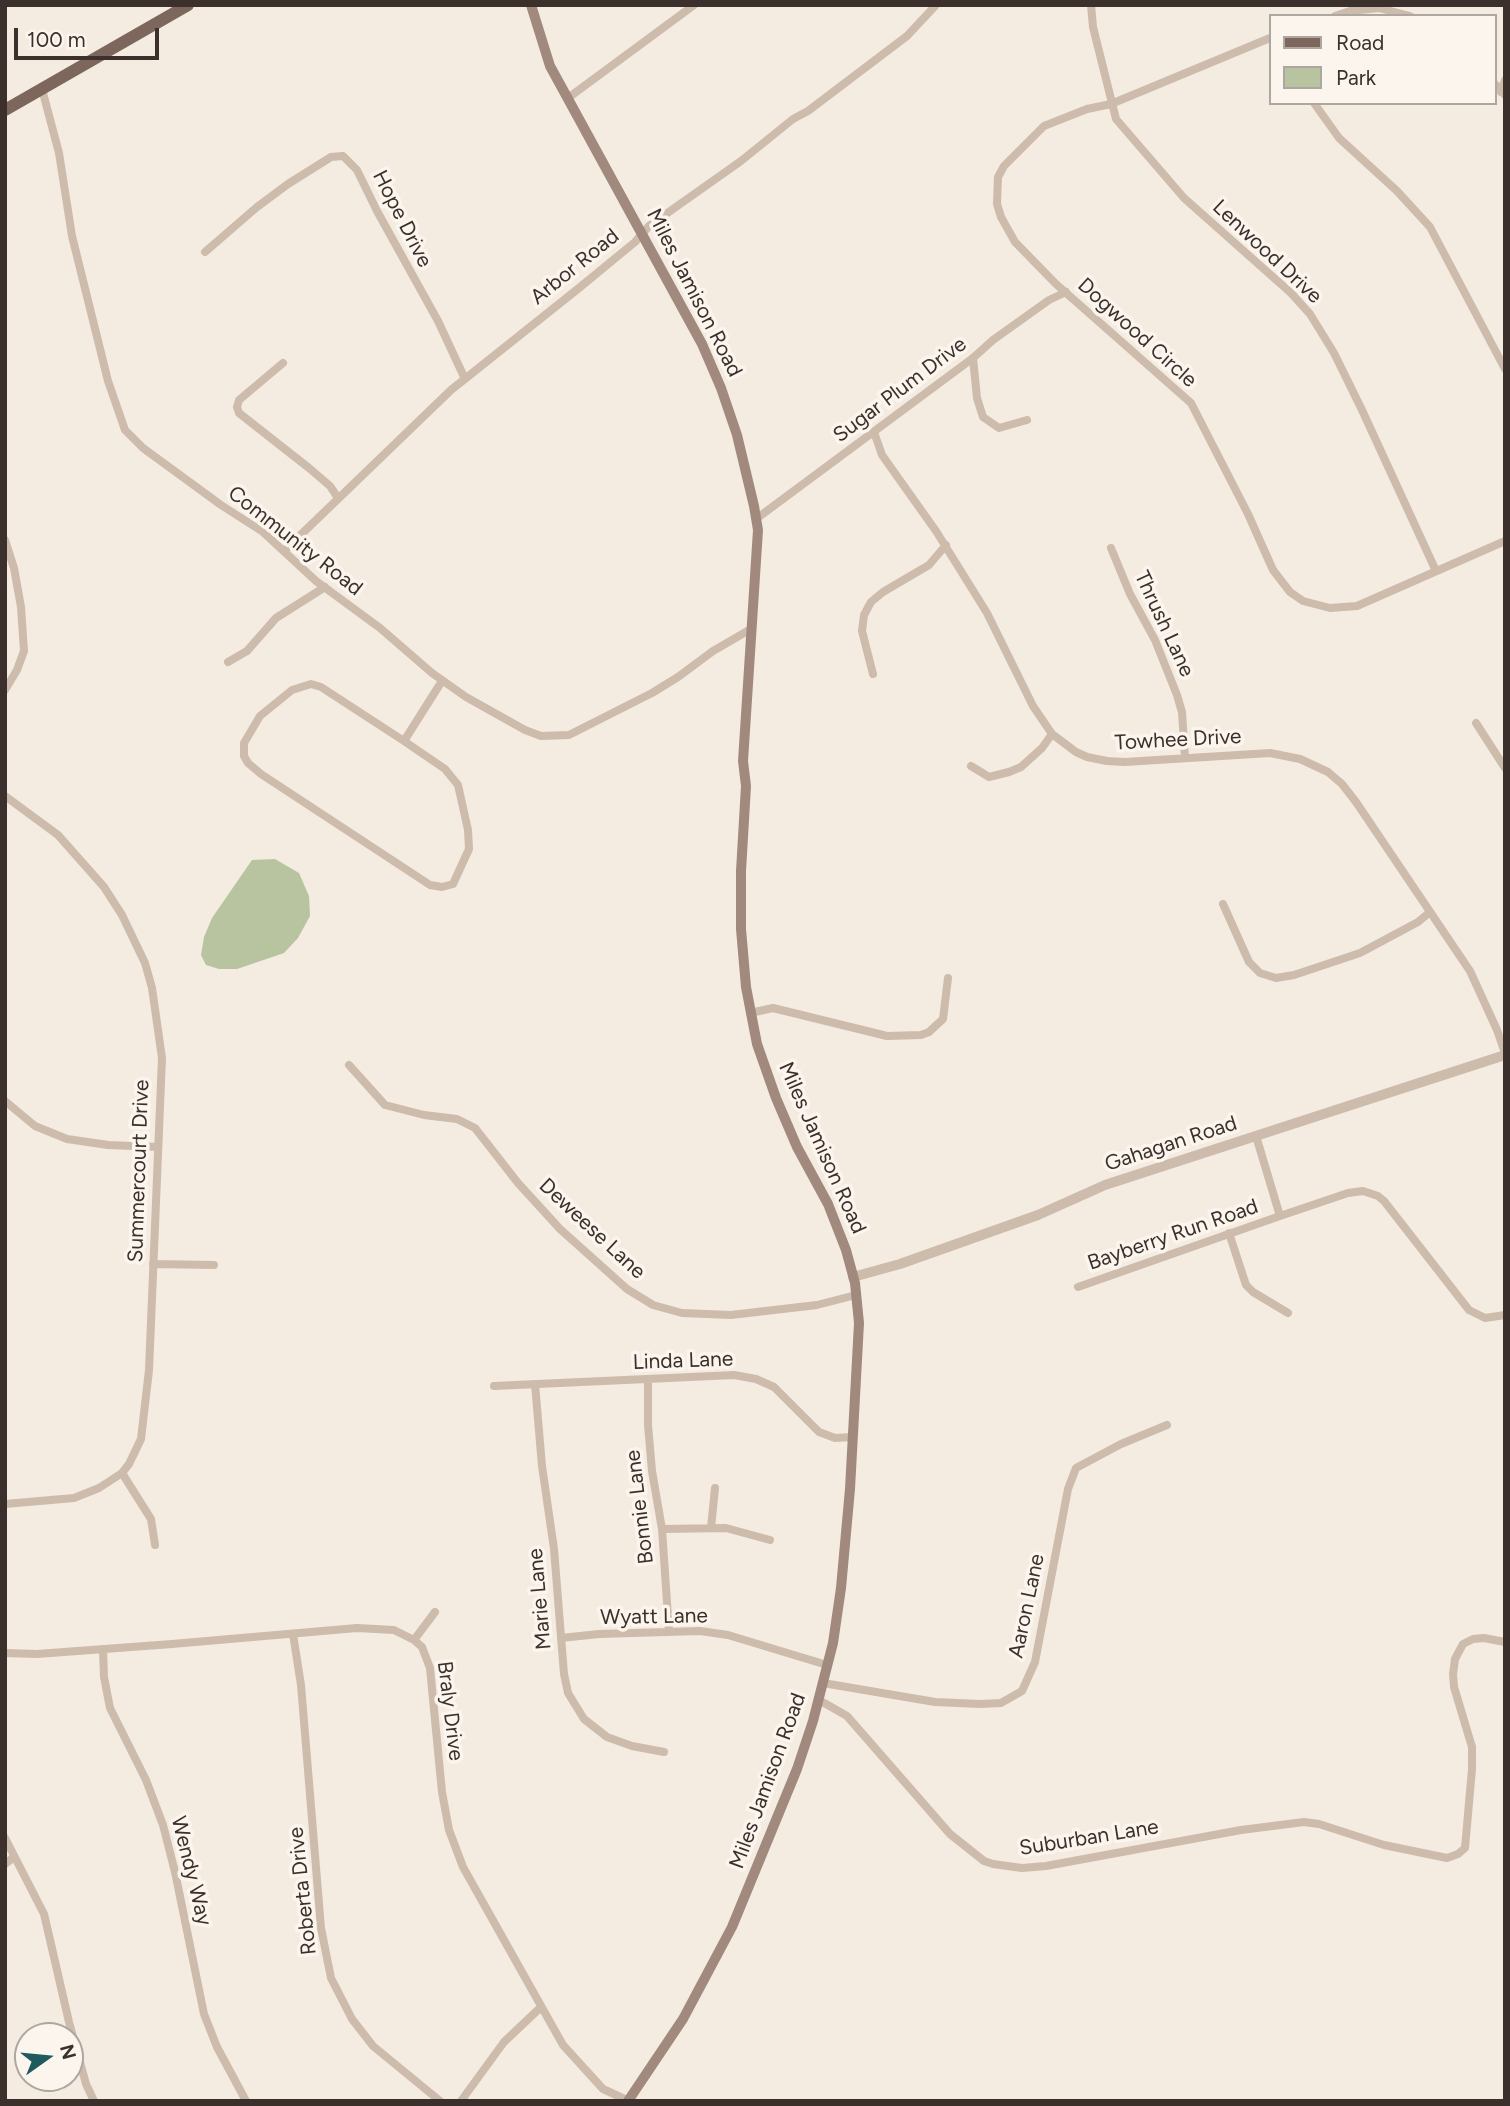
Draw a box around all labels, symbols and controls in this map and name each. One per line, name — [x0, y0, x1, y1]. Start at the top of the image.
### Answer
scale bar — [18, 14, 163, 58]
legend — [1268, 14, 1496, 105]
text: 100 m — [27, 27, 86, 52]
text: Road — [1336, 30, 1384, 55]
text: Park — [1336, 65, 1376, 90]
street label: Hope Drive — [367, 166, 437, 272]
street label: Lenwood Drive — [1207, 195, 1327, 309]
street label: Miles Jamison Road — [641, 205, 747, 381]
street label: Arbor Road — [526, 224, 624, 310]
street label: Dogwood Circle — [1072, 273, 1202, 393]
street label: Sugar Plum Drive — [829, 332, 971, 448]
street label: Community Road — [223, 481, 367, 601]
street label: Thrush Lane — [1129, 567, 1199, 681]
street label: Towhee Drive — [1114, 724, 1242, 756]
street label: Miles Jamison Road — [773, 1058, 871, 1238]
street label: Summercourt Drive — [123, 1079, 155, 1263]
street label: Gahagan Road — [1102, 1111, 1240, 1177]
street label: Deweese Lane — [534, 1173, 650, 1285]
street label: Bayberry Run Road — [1084, 1194, 1262, 1276]
street label: Linda Lane — [632, 1347, 734, 1375]
street label: Bonnie Lane — [620, 1448, 660, 1566]
street label: Marie Lane — [523, 1547, 557, 1651]
street label: Aaron Lane — [1004, 1552, 1050, 1660]
street label: Wyatt Lane — [600, 1603, 708, 1631]
street label: Braly Drive — [431, 1660, 469, 1762]
street label: Miles Jamison Road — [724, 1690, 812, 1872]
street label: Wendy Way — [165, 1814, 217, 1928]
street label: Suburban Lane — [1018, 1815, 1160, 1861]
street label: Roberta Drive — [284, 1826, 322, 1956]
north arrow — [14, 2022, 84, 2092]
text: N — [55, 2042, 81, 2062]

